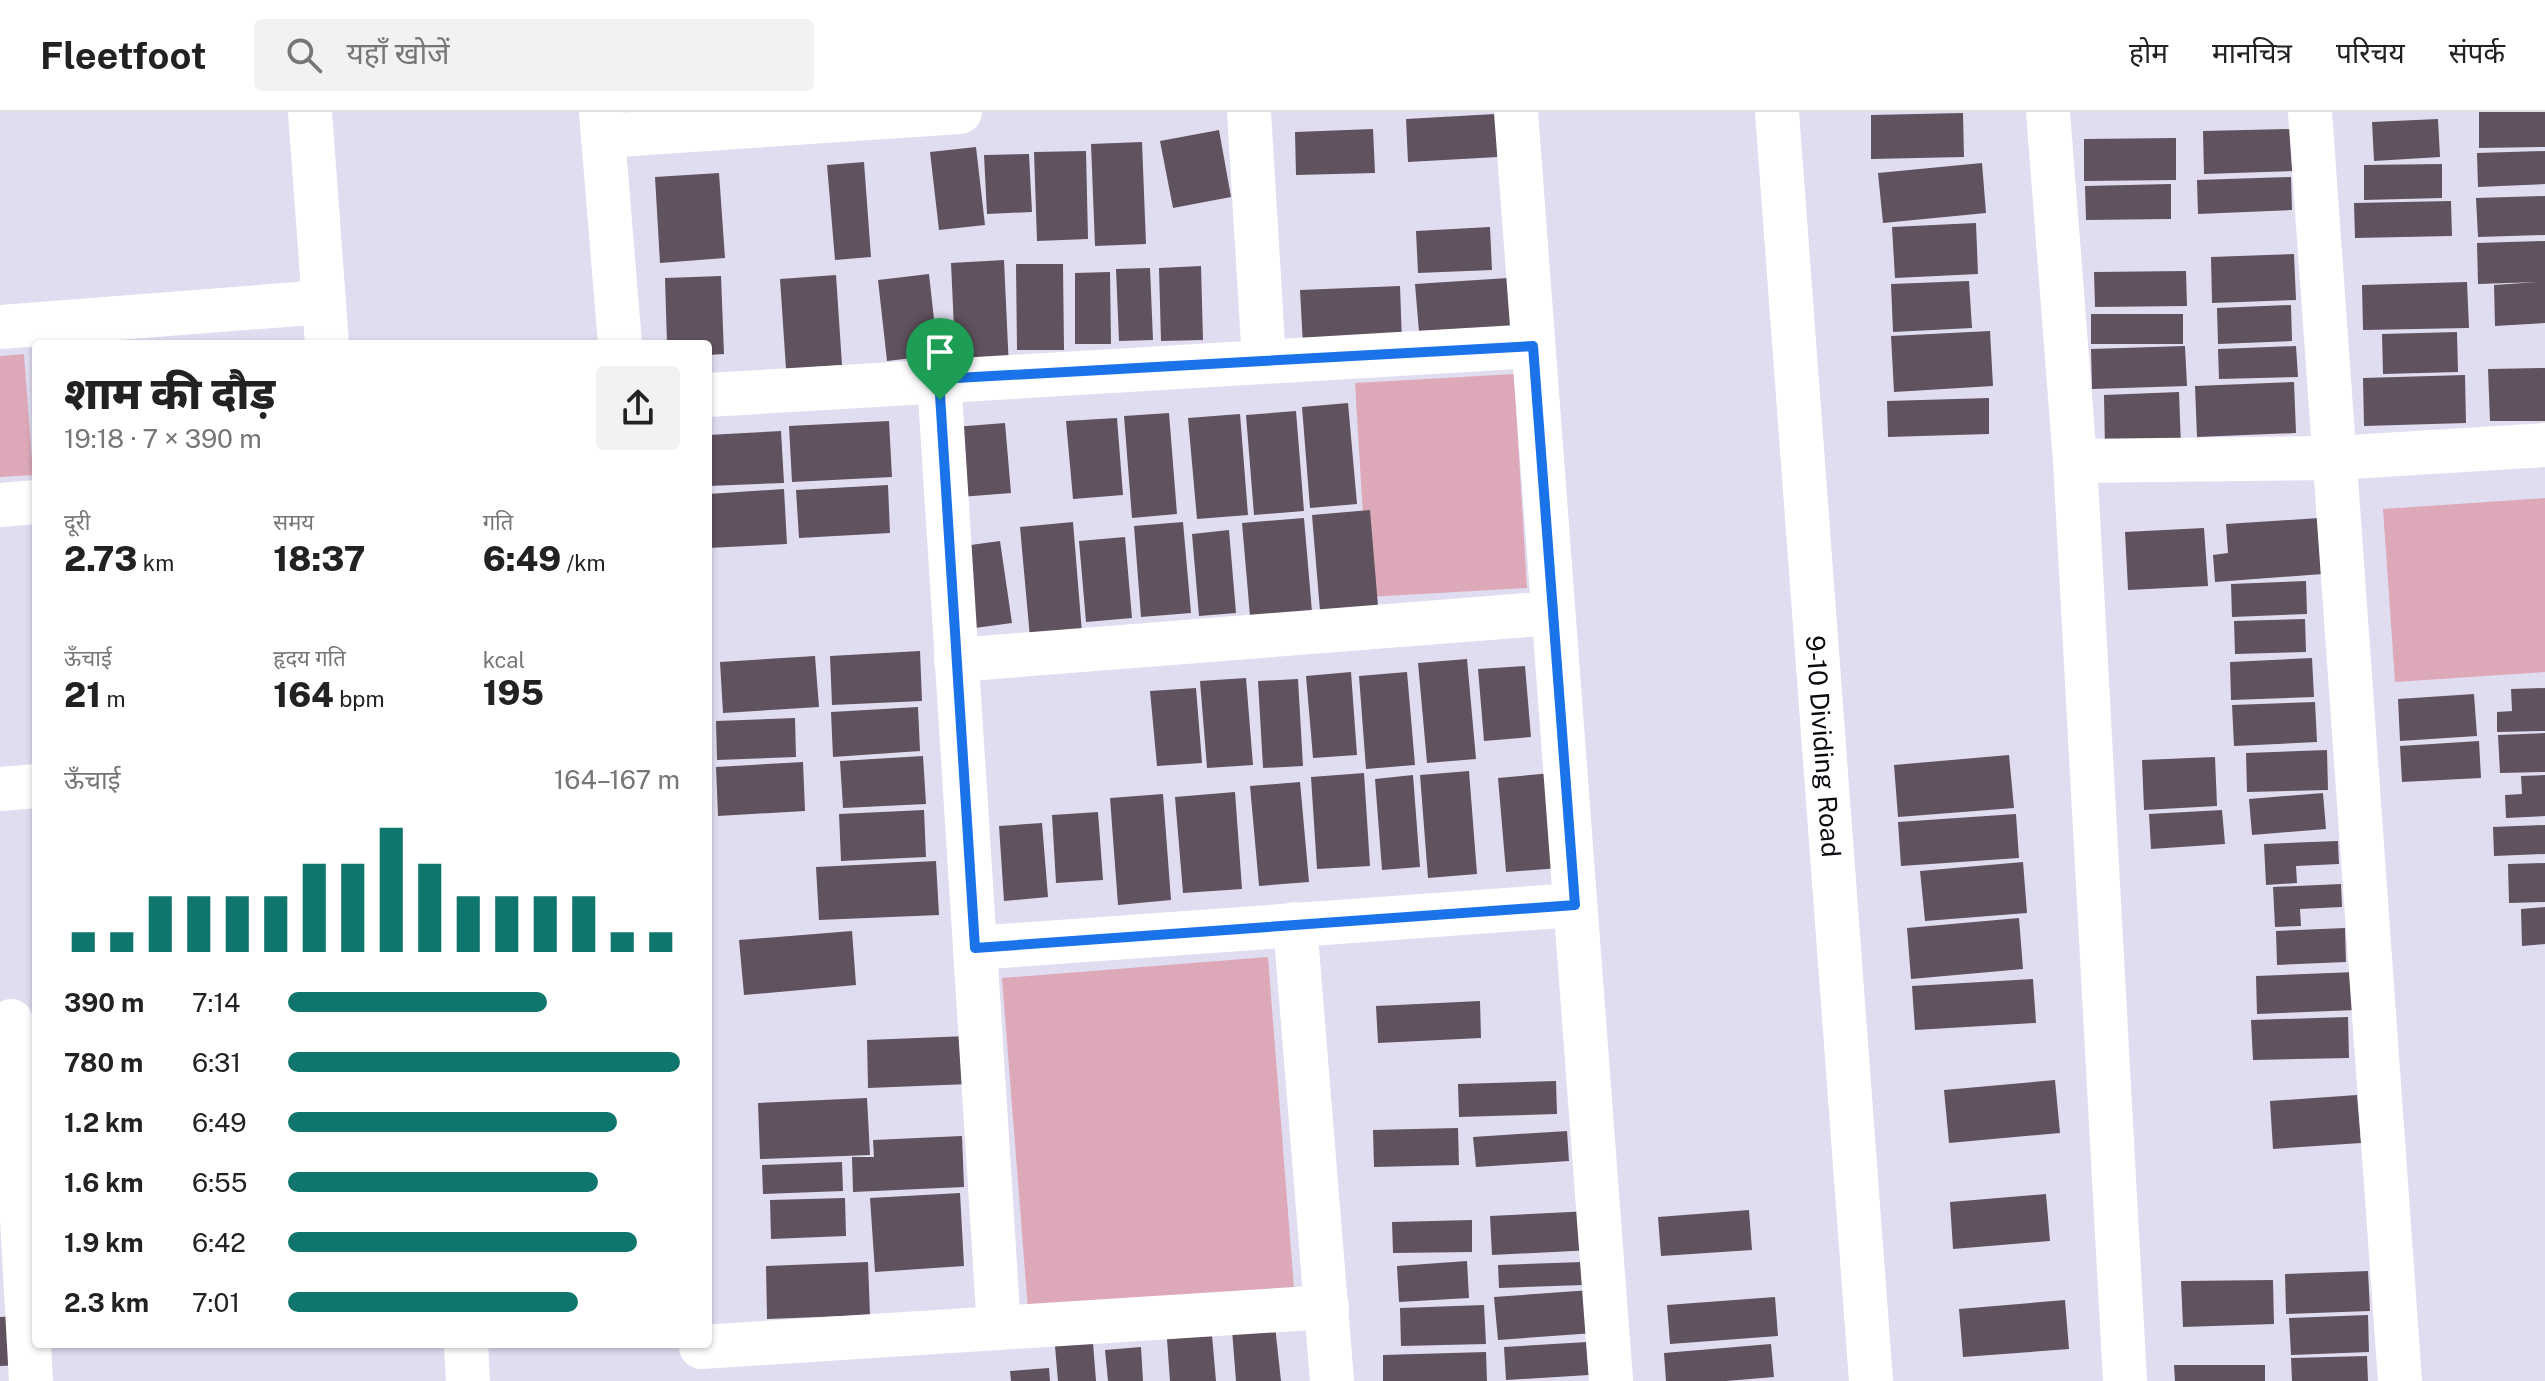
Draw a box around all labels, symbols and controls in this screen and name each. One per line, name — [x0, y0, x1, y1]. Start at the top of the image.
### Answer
search box — [254, 19, 814, 91]
text: Fleetfoot — [40, 33, 206, 78]
icon: search — [282, 33, 326, 77]
text: यहाँ खोजें — [346, 35, 449, 71]
text: होम — [2129, 36, 2168, 69]
text: मानचित्र — [2212, 36, 2292, 69]
text: परिचय — [2336, 36, 2405, 69]
text: संपर्क — [2449, 36, 2505, 69]
pin — [906, 318, 974, 400]
icon: arrive — [918, 330, 962, 374]
button: share — [596, 366, 680, 450]
text: शाम की दौड़ — [64, 367, 275, 419]
text: 19:18 · 7 × 390 m — [64, 423, 262, 454]
text: दूरी — [64, 509, 90, 535]
text: समय — [273, 509, 314, 535]
text: गति — [483, 509, 513, 535]
text: 2.73 — [64, 539, 137, 579]
text: 18:37 — [273, 539, 366, 579]
text: 6:49 — [483, 539, 561, 579]
text: km — [137, 550, 174, 576]
text: /km — [561, 550, 606, 576]
street label: 9-10 Dividing Road — [1800, 634, 1848, 858]
text: ऊँचाई — [64, 645, 112, 671]
text: हृदय गति — [273, 645, 346, 671]
text: kcal — [483, 647, 525, 673]
text: 195 — [483, 673, 544, 713]
text: 21 — [64, 675, 101, 715]
text: 164 — [273, 675, 334, 715]
text: m — [101, 686, 125, 712]
text: bpm — [334, 686, 384, 712]
text: ऊँचाई — [64, 764, 120, 795]
text: 164–167 m — [554, 764, 680, 795]
text: 390 m — [64, 987, 144, 1018]
text: 7:14 — [192, 987, 240, 1018]
text: 780 m — [64, 1047, 143, 1078]
text: 6:31 — [192, 1047, 241, 1078]
text: 1.2 km — [64, 1107, 143, 1138]
text: 6:49 — [192, 1107, 246, 1138]
text: 1.6 km — [64, 1167, 144, 1198]
text: 6:55 — [192, 1167, 247, 1198]
text: 1.9 km — [64, 1227, 143, 1258]
text: 6:42 — [192, 1227, 246, 1258]
text: 2.3 km — [64, 1287, 149, 1318]
text: 7:01 — [192, 1287, 240, 1318]

